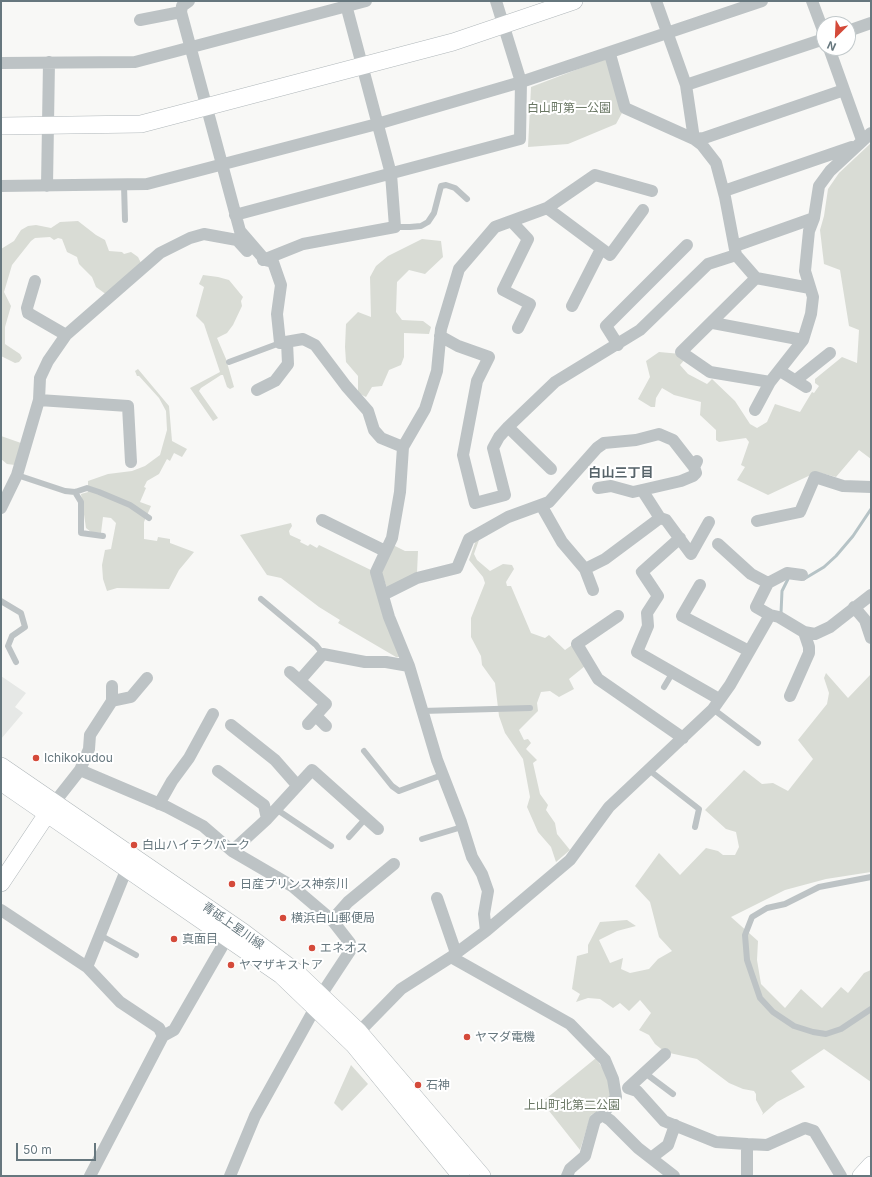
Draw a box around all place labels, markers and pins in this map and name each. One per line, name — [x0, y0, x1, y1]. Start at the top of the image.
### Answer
place label: Ichikokudou — [44, 751, 113, 765]
marker: Ichikokudou — [31, 753, 41, 763]
place label: 白山ハイテクパーク — [142, 838, 250, 852]
marker: 白山ハイテクパーク — [129, 840, 139, 850]
place label: 日産プリンス神奈川 — [240, 877, 348, 891]
marker: 日産プリンス神奈川 — [227, 879, 237, 889]
place label: 横浜白山郵便局 — [291, 911, 375, 925]
marker: 横浜白山郵便局 — [278, 913, 288, 923]
place label: 真面目 — [182, 932, 218, 946]
marker: 真面目 — [169, 934, 179, 944]
place label: エネオス — [320, 941, 368, 955]
marker: エネオス — [307, 943, 317, 953]
place label: ヤマザキストア — [239, 958, 323, 972]
marker: ヤマザキストア — [226, 960, 236, 970]
place label: ヤマダ電機 — [475, 1030, 535, 1044]
marker: ヤマダ電機 — [462, 1032, 472, 1042]
place label: 石神 — [426, 1078, 450, 1092]
marker: 石神 — [413, 1080, 423, 1090]

